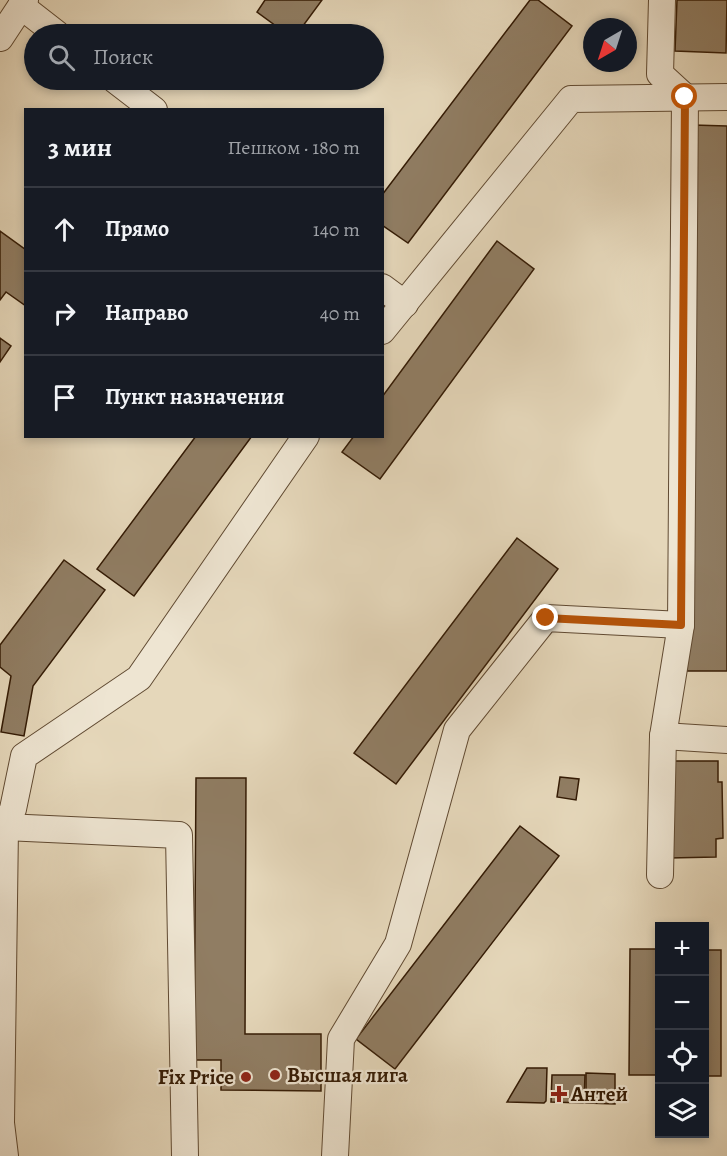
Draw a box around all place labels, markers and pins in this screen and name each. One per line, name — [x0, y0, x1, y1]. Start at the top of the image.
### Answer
place label: Высшая лига — [287, 1061, 408, 1089]
place label: Fix Price — [158, 1063, 234, 1091]
marker: Высшая лига — [268, 1068, 282, 1082]
marker: Fix Price — [239, 1070, 253, 1084]
place label: Антей — [570, 1080, 628, 1108]
marker: Антей — [552, 1087, 566, 1101]

